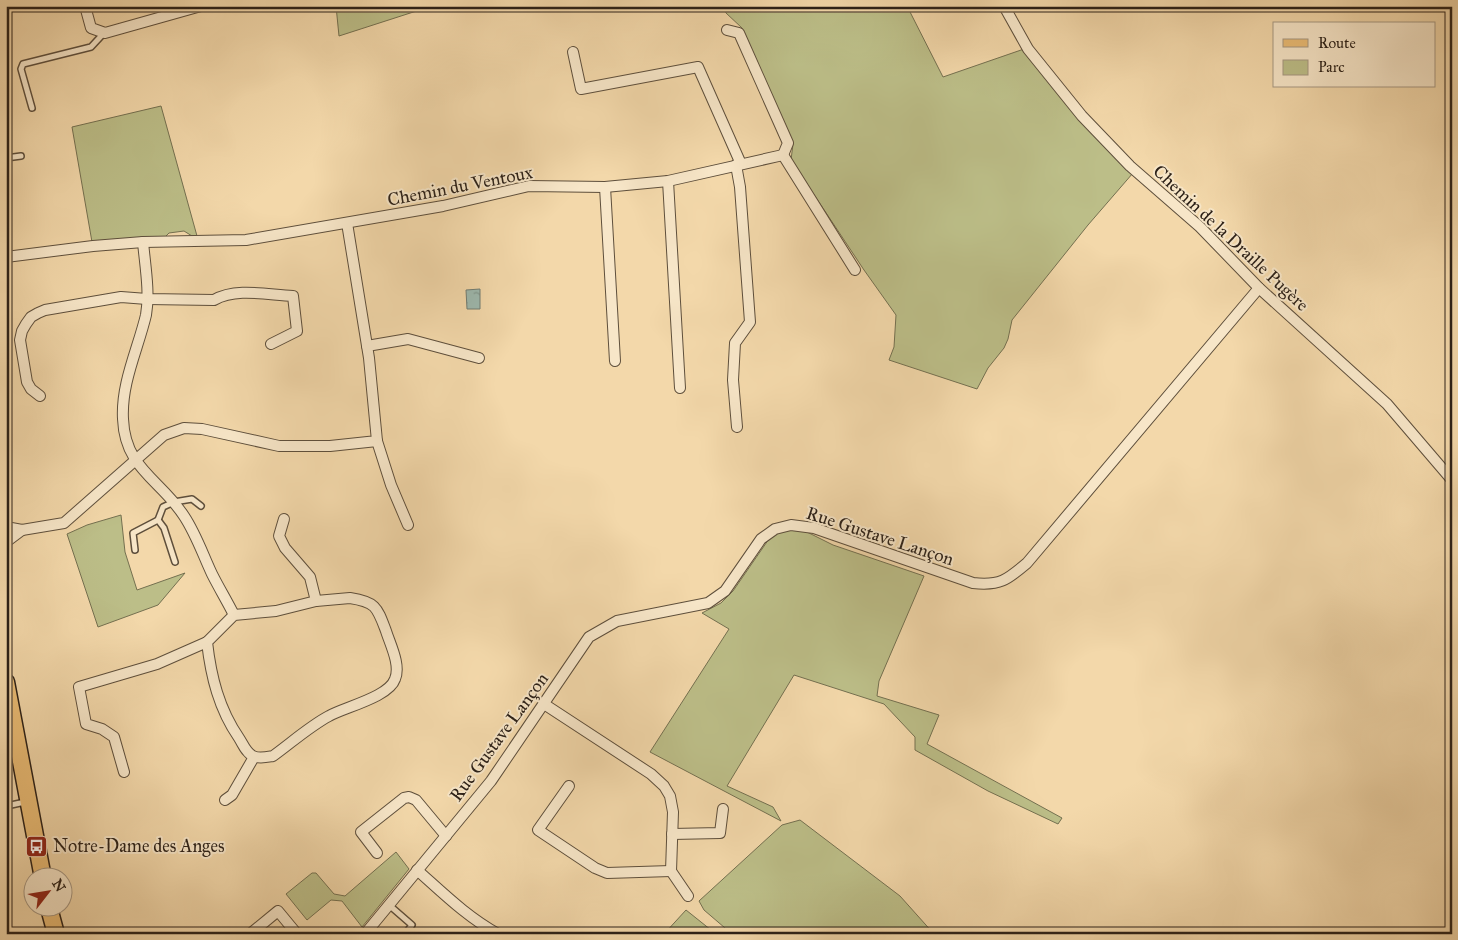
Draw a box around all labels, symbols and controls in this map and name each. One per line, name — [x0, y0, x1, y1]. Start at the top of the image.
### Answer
legend — [1273, 22, 1436, 88]
text: Route — [1318, 34, 1356, 52]
text: Parc — [1318, 58, 1345, 76]
street label: Chemin de la Draille Pugère — [1148, 160, 1313, 317]
street label: Chemin du Ventoux — [386, 161, 534, 211]
street label: Rue Gustave Lançon — [804, 502, 957, 570]
street label: Rue Gustave Lançon — [445, 668, 553, 806]
bus stop icon: Notre-Dame des Anges — [25, 834, 49, 858]
place label: Notre-Dame des Anges — [53, 835, 225, 858]
north arrow — [22, 868, 72, 918]
text: N — [48, 876, 69, 895]

